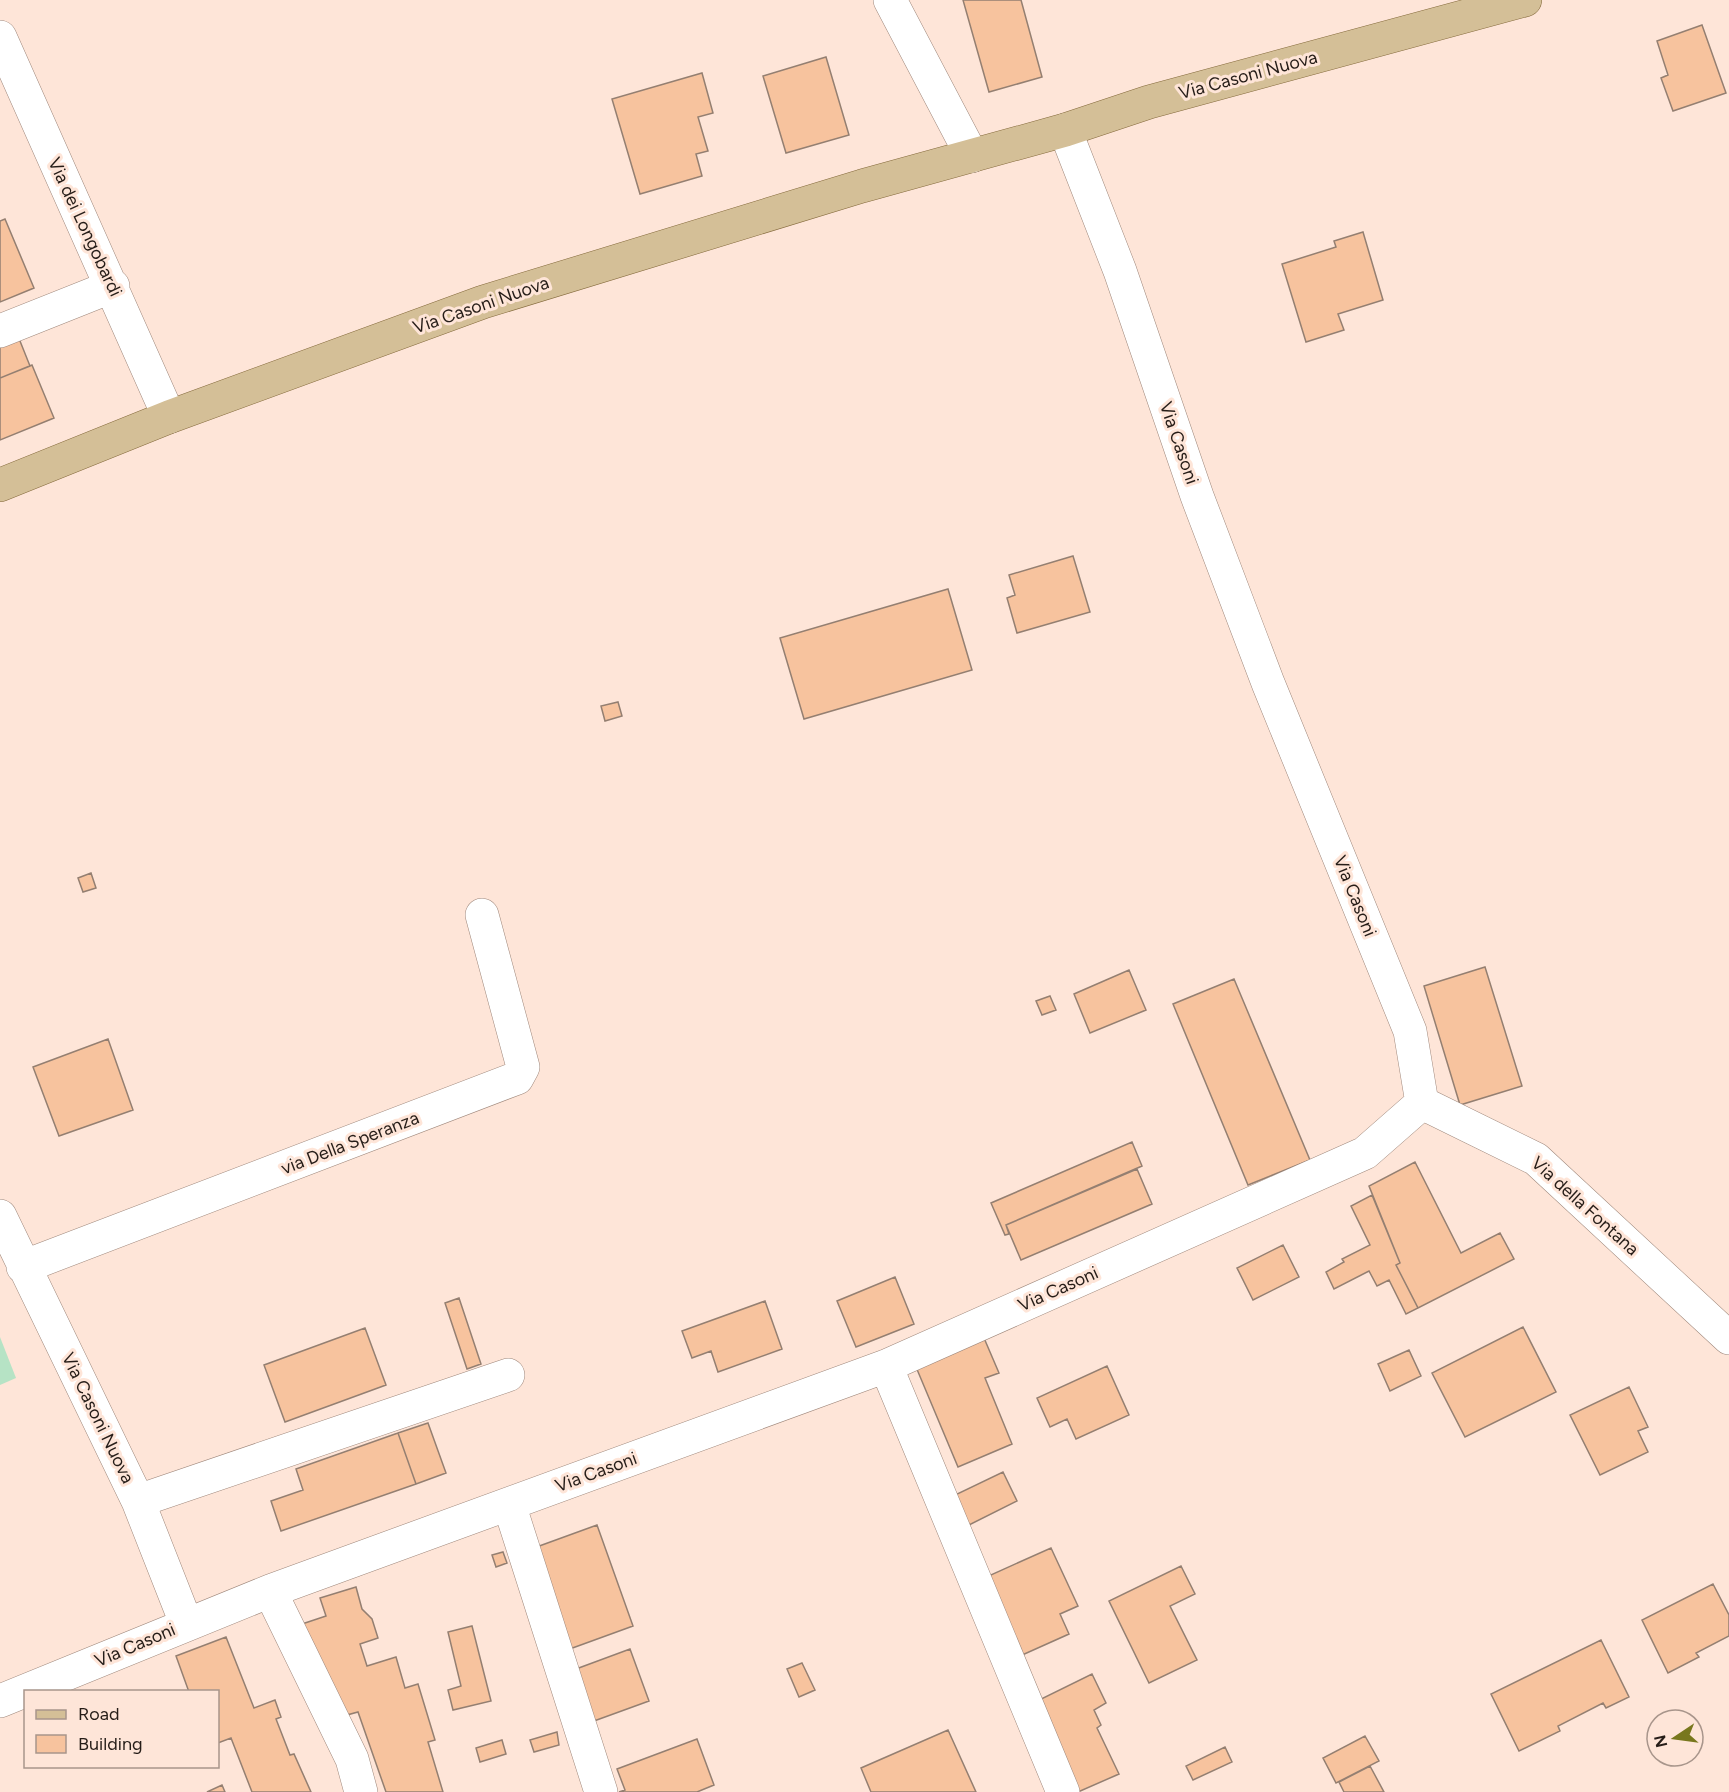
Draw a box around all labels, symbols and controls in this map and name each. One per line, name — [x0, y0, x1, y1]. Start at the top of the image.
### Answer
street label: Via Casoni Nuova — [1176, 46, 1320, 104]
street label: Via dei Longobardi — [43, 154, 127, 300]
street label: Via Casoni Nuova — [410, 271, 552, 339]
street label: Via Casoni — [1155, 399, 1203, 487]
street label: Via Casoni — [1329, 852, 1381, 940]
street label: via Della Speranza — [278, 1107, 422, 1179]
street label: Via della Fontana — [1527, 1152, 1643, 1260]
street label: Via Casoni — [1014, 1262, 1102, 1316]
street label: Via Casoni Nuova — [57, 1349, 139, 1487]
street label: Via Casoni — [552, 1447, 640, 1497]
street label: Via Casoni — [91, 1618, 179, 1672]
legend — [24, 1690, 219, 1768]
text: Road — [78, 1703, 119, 1725]
north arrow — [1645, 1708, 1705, 1768]
text: Building — [78, 1733, 143, 1755]
text: N — [1650, 1733, 1672, 1749]

